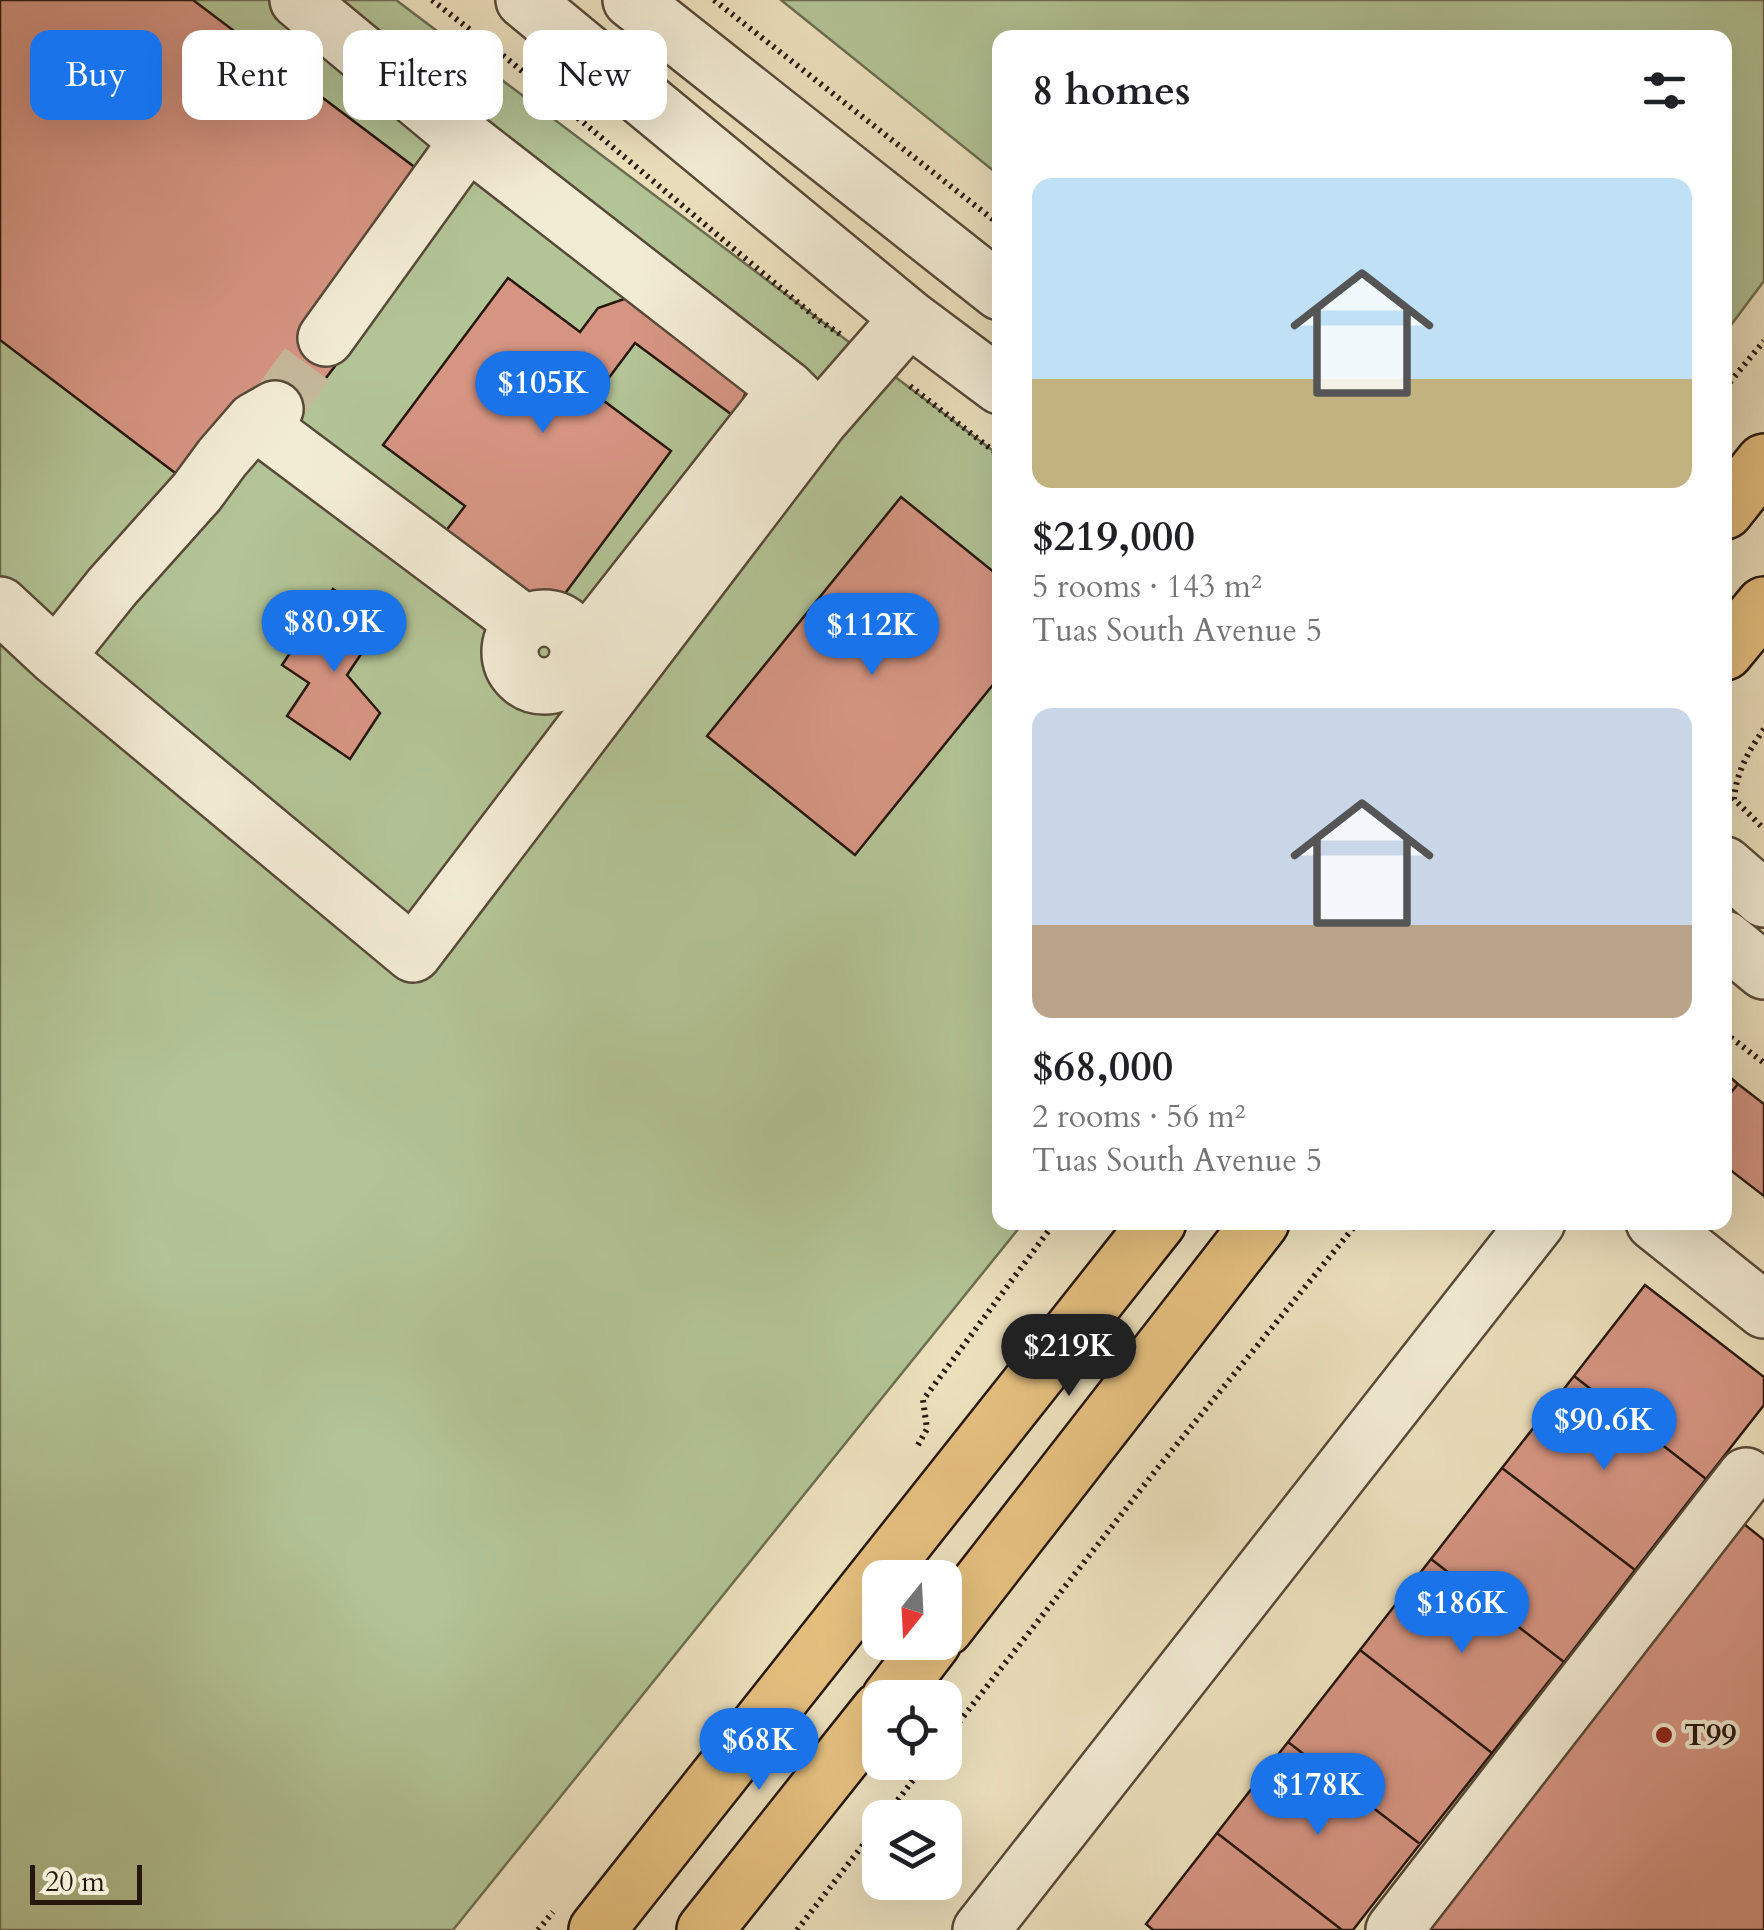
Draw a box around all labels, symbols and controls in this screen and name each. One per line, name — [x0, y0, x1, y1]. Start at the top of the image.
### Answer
chip: Buy — [30, 30, 162, 120]
chip: Rent — [182, 30, 323, 120]
chip: Filters — [343, 30, 503, 120]
chip: New — [523, 30, 667, 120]
text: 8 homes — [1032, 62, 1190, 119]
icon: filters — [1637, 63, 1692, 118]
icon: home — [1272, 243, 1452, 423]
pin: $105K — [473, 351, 613, 436]
text: $105K — [497, 361, 589, 405]
text: $219,000 — [1032, 508, 1195, 565]
text: 5 rooms · 143 m² — [1032, 565, 1262, 609]
pin: $80.9K — [253, 590, 415, 675]
pin: $112K — [802, 593, 942, 678]
text: $80.9K — [284, 600, 384, 644]
text: $112K — [826, 603, 918, 647]
text: Tuas South Avenue 5 — [1032, 609, 1322, 653]
icon: home — [1272, 773, 1452, 953]
text: $68,000 — [1032, 1038, 1173, 1095]
text: 2 rooms · 56 m² — [1032, 1095, 1245, 1139]
text: Tuas South Avenue 5 — [1032, 1139, 1322, 1183]
pin: $219K — [999, 1314, 1139, 1399]
text: $219K — [1023, 1324, 1115, 1368]
pin: $90.6K — [1523, 1388, 1685, 1473]
text: $90.6K — [1554, 1398, 1654, 1442]
north arrow — [862, 1560, 962, 1660]
map controls — [862, 1560, 962, 1900]
pin: $186K — [1392, 1571, 1532, 1656]
text: $186K — [1416, 1581, 1508, 1625]
button: locate — [862, 1680, 962, 1780]
pin: $68K — [700, 1708, 818, 1793]
place label: T99 — [1684, 1715, 1737, 1756]
text: $68K — [721, 1718, 797, 1762]
marker: T99 — [1653, 1724, 1675, 1746]
pin: $178K — [1248, 1753, 1388, 1838]
text: $178K — [1272, 1763, 1364, 1807]
button: layers — [862, 1800, 962, 1900]
scale bar — [30, 1860, 142, 1904]
text: 20 m — [45, 1863, 105, 1901]

